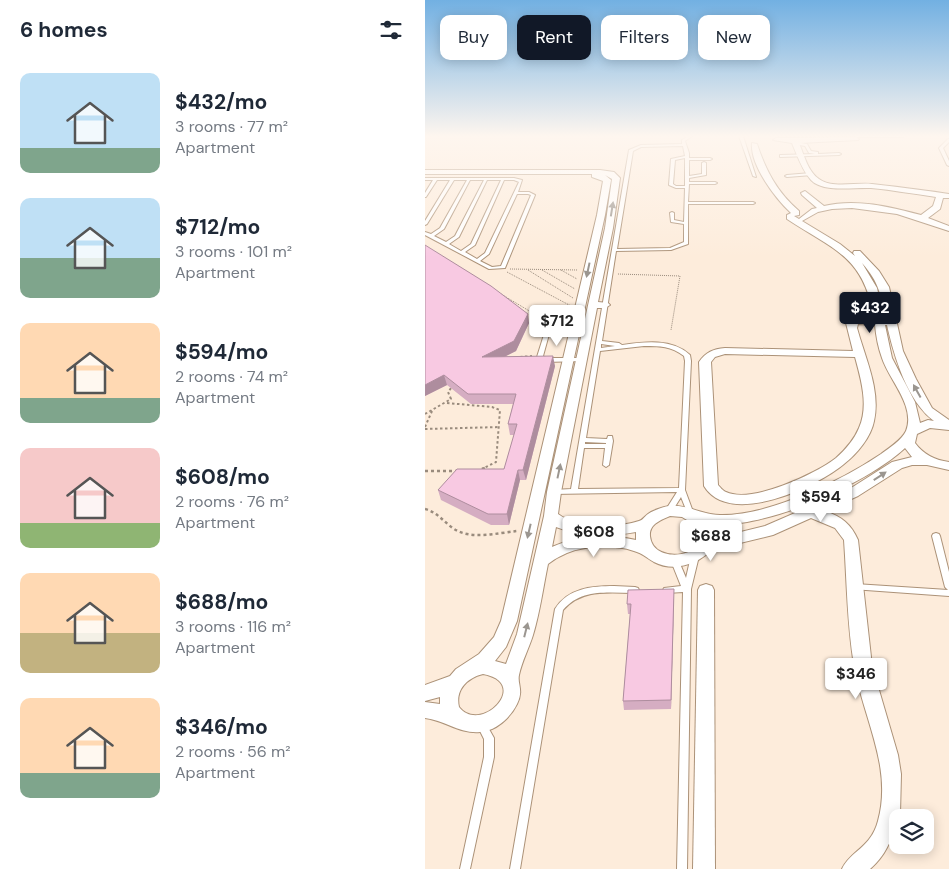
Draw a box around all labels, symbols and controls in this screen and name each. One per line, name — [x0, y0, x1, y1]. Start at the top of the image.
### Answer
chip: Buy — [440, 15, 507, 60]
chip: Rent — [517, 15, 591, 60]
chip: Filters — [601, 15, 688, 60]
chip: New — [698, 15, 770, 60]
text: 6 homes — [20, 16, 108, 44]
icon: filters — [377, 16, 405, 44]
text: $432/mo — [175, 88, 267, 116]
icon: home — [60, 93, 120, 153]
text: 3 rooms · 77 m² — [175, 116, 288, 137]
text: Apartment — [175, 137, 255, 158]
one-way arrow — [608, 200, 616, 216]
text: $712/mo — [175, 213, 260, 241]
icon: home — [60, 218, 120, 278]
text: 3 rooms · 101 m² — [175, 241, 292, 262]
text: Apartment — [175, 262, 255, 283]
one-way arrow — [584, 263, 592, 278]
pin: $432 — [840, 292, 900, 334]
text: $432 — [851, 297, 889, 318]
pin: $712 — [527, 304, 587, 347]
text: $712 — [540, 310, 574, 331]
text: $594/mo — [175, 338, 268, 366]
icon: home — [60, 343, 120, 403]
text: 2 rooms · 74 m² — [175, 366, 288, 387]
one-way arrow — [913, 384, 921, 398]
text: Apartment — [175, 387, 255, 408]
text: $608/mo — [175, 463, 270, 491]
one-way arrow — [555, 463, 563, 478]
icon: home — [60, 468, 120, 528]
one-way arrow — [873, 471, 886, 481]
pin: $594 — [791, 480, 851, 523]
text: $594 — [801, 486, 841, 507]
text: 2 rooms · 76 m² — [175, 491, 289, 512]
text: Apartment — [175, 512, 255, 533]
pin: $608 — [564, 516, 624, 558]
pin: $688 — [681, 520, 741, 562]
text: $608 — [573, 521, 615, 542]
one-way arrow — [525, 524, 533, 539]
text: $688 — [691, 525, 731, 546]
text: $688/mo — [175, 588, 268, 616]
icon: home — [60, 593, 120, 653]
text: 3 rooms · 116 m² — [175, 616, 291, 637]
one-way arrow — [522, 622, 530, 637]
text: Apartment — [175, 637, 255, 658]
pin: $346 — [826, 658, 886, 700]
text: $346 — [836, 663, 876, 684]
text: $346/mo — [175, 713, 268, 741]
icon: home — [60, 718, 120, 778]
text: 2 rooms · 56 m² — [175, 741, 291, 762]
text: Apartment — [175, 762, 255, 783]
map controls — [889, 809, 934, 854]
button: layers — [889, 809, 934, 854]

